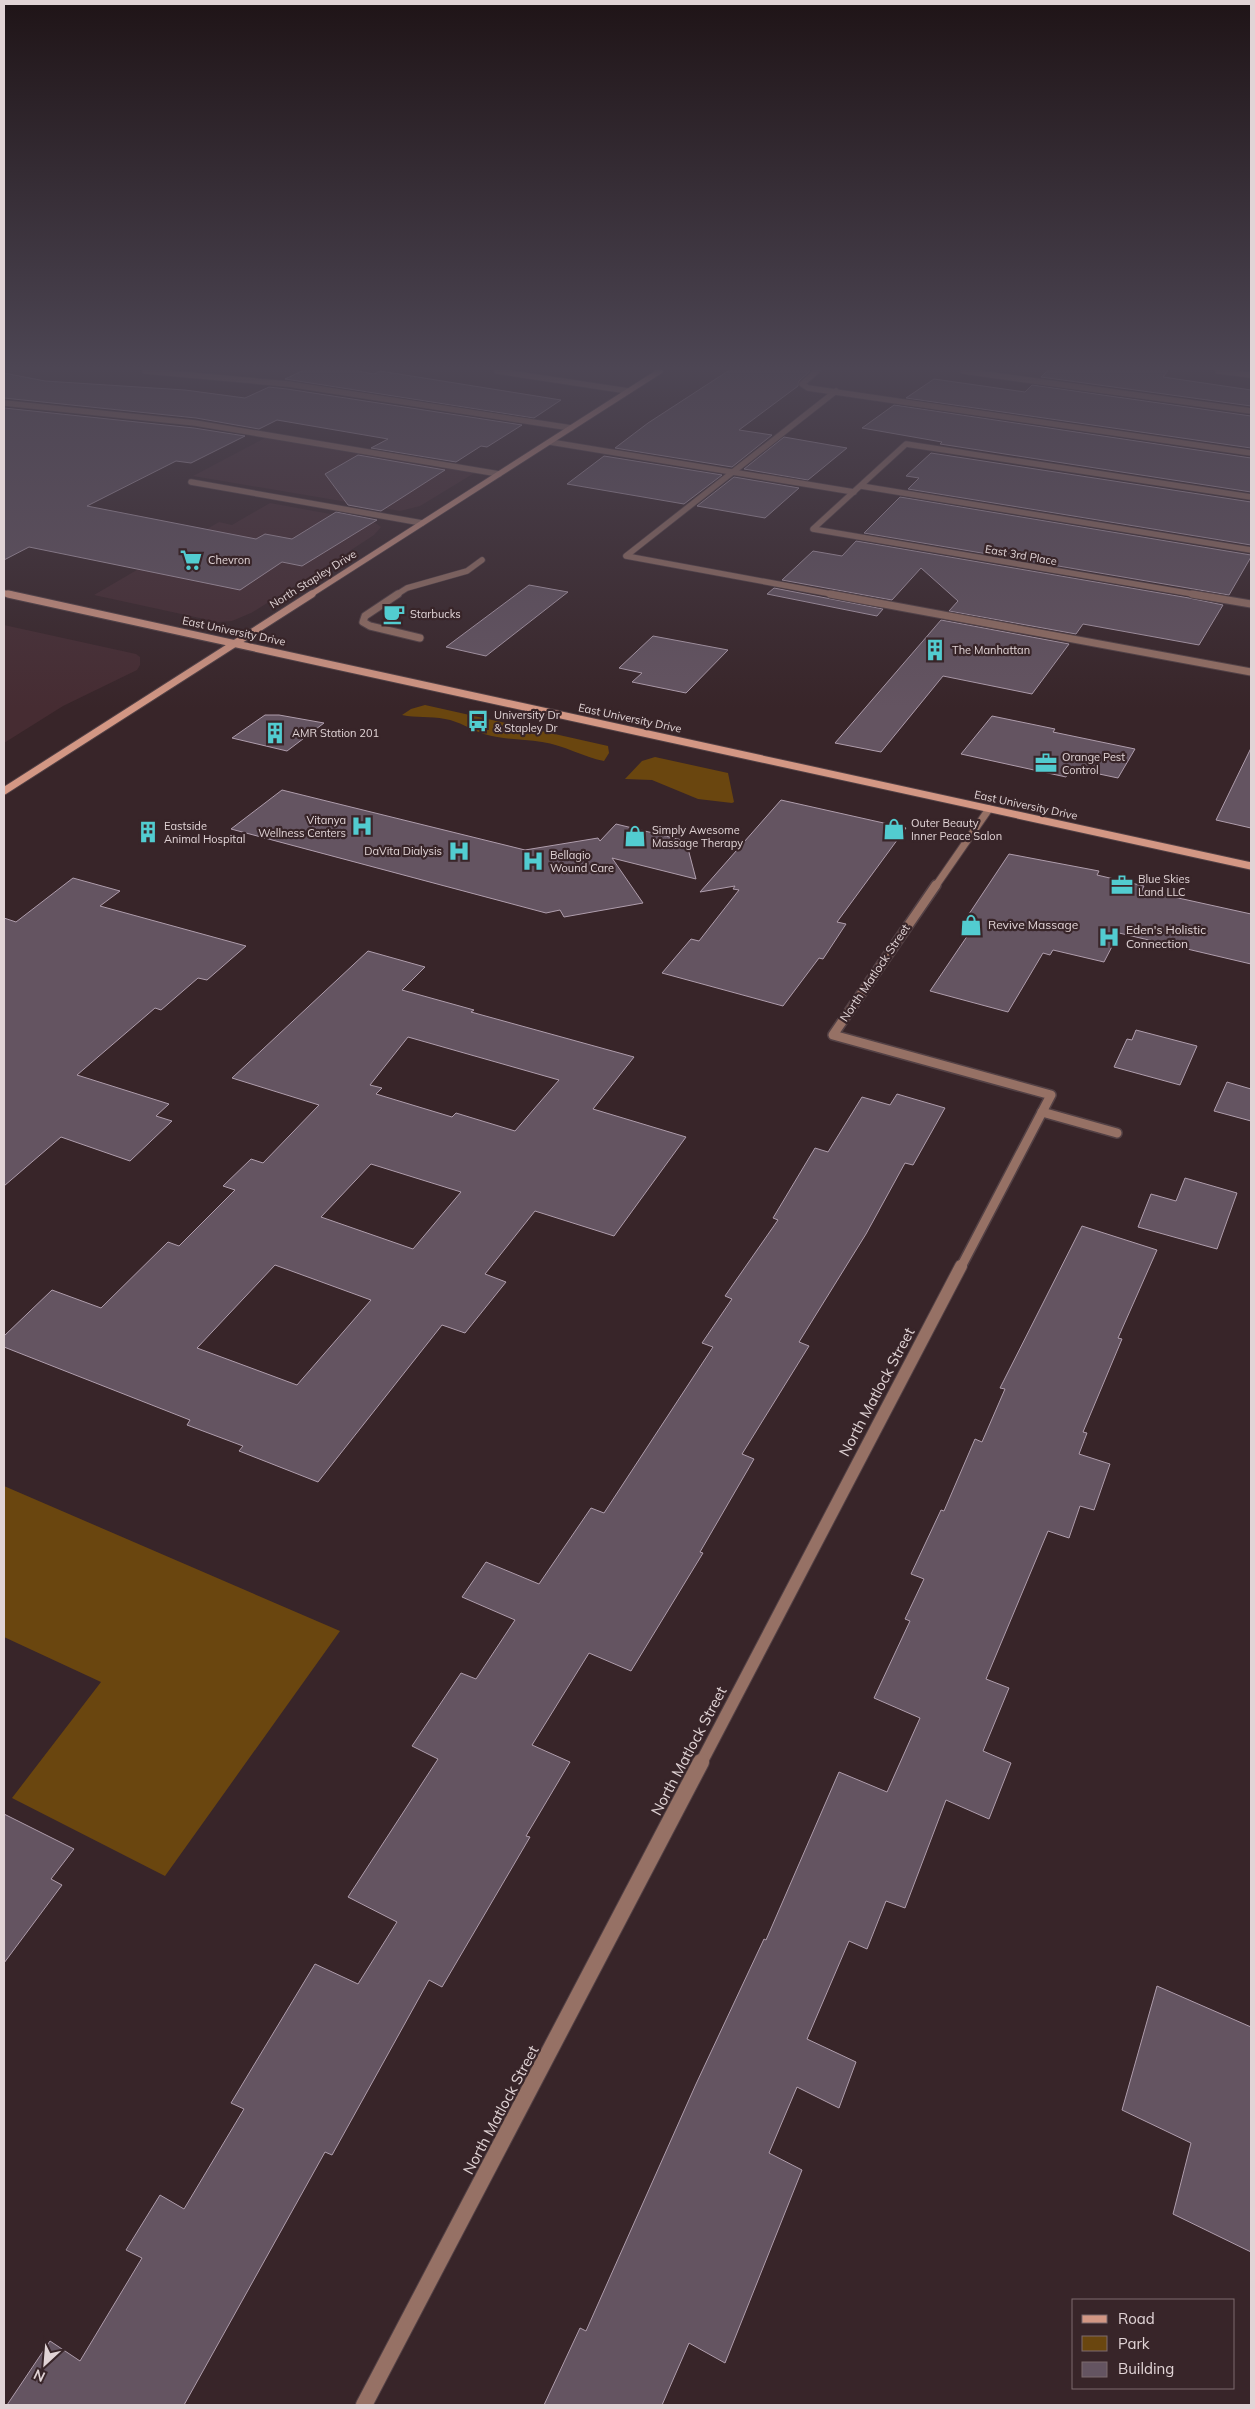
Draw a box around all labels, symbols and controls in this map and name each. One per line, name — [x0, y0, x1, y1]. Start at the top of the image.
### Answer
street label: East 3rd Place — [984, 542, 1058, 568]
supermarket icon: Chevron — [178, 547, 204, 573]
street label: North Stapley Drive — [267, 547, 359, 611]
place label: Chevron — [208, 553, 250, 567]
cafe icon: Starbucks — [381, 601, 407, 627]
place label: Starbucks — [410, 607, 461, 621]
street label: East University Drive — [181, 613, 287, 649]
building icon: The Manhattan — [922, 637, 948, 663]
place label: The Manhattan — [952, 643, 1030, 657]
street label: East University Drive — [577, 700, 683, 736]
bus stop icon: University Dr & Stapley Dr — [465, 708, 491, 734]
place label: University Dr & Stapley Dr — [494, 708, 560, 735]
building icon: AMR Station 201 — [262, 720, 288, 746]
place label: AMR Station 201 — [292, 726, 379, 740]
office icon: Orange Pest Control — [1033, 750, 1059, 776]
place label: Orange Pest Control — [1062, 750, 1125, 777]
street label: East University Drive — [973, 787, 1079, 823]
place label: Vitanya Wellness Centers — [258, 813, 346, 840]
hospital icon: Vitanya Wellness Centers — [349, 813, 375, 839]
shop icon: Outer Beauty Inner Peace Salon — [881, 816, 907, 842]
place label: Outer Beauty Inner Peace Salon — [911, 816, 1002, 843]
building icon: Eastside Animal Hospital — [135, 819, 161, 845]
place label: Eastside Animal Hospital — [164, 819, 245, 846]
shop icon: Simply Awesome Massage Therapy — [622, 823, 648, 849]
place label: Simply Awesome Massage Therapy — [652, 823, 743, 850]
hospital icon: DaVita Dialysis — [446, 838, 472, 864]
place label: DaVita Dialysis — [364, 844, 442, 858]
hospital icon: Bellagio Wound Care — [520, 848, 546, 874]
place label: Bellagio Wound Care — [550, 848, 614, 875]
office icon: Blue Skies Land LLC — [1109, 872, 1135, 898]
place label: Blue Skies Land LLC — [1138, 872, 1190, 899]
shop icon: Revive Massage — [958, 912, 984, 938]
place label: Revive Massage — [988, 917, 1078, 932]
street label: North Matlock Street — [836, 921, 913, 1024]
place label: Eden's Holistic Connection — [1126, 922, 1206, 951]
hospital icon: Eden's Holistic Connection — [1096, 924, 1122, 950]
street label: North Matlock Street — [835, 1324, 919, 1460]
street label: North Matlock Street — [647, 1683, 731, 1819]
street label: North Matlock Street — [459, 2042, 543, 2178]
legend — [1072, 2299, 1235, 2389]
text: Road — [1118, 2309, 1155, 2328]
text: Park — [1118, 2334, 1150, 2353]
north arrow — [20, 2339, 70, 2389]
text: Building — [1118, 2359, 1174, 2378]
text: N — [31, 2365, 48, 2386]

